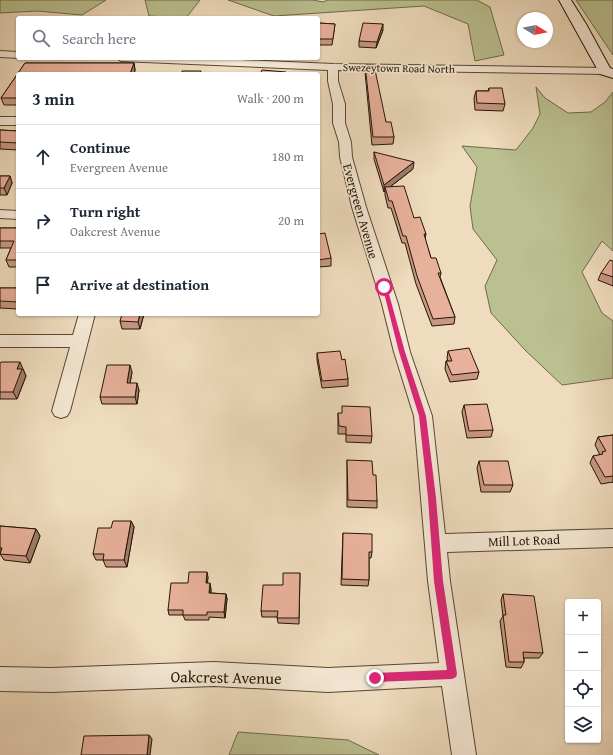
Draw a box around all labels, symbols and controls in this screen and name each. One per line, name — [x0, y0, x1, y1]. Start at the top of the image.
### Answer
north arrow — [517, 12, 553, 48]
search box — [16, 16, 320, 60]
icon: search — [30, 27, 52, 49]
text: Search here — [62, 28, 136, 49]
street label: Swezeytown Road North — [343, 59, 456, 77]
text: 3 min — [32, 86, 74, 111]
text: Walk · 200 m — [237, 89, 304, 108]
text: Continue — [70, 137, 131, 158]
icon: ahead — [32, 146, 54, 168]
text: 180 m — [272, 147, 304, 166]
text: Evergreen Avenue — [70, 158, 168, 177]
street label: Evergreen Avenue — [338, 161, 383, 261]
text: Turn right — [70, 201, 141, 222]
icon: right — [32, 210, 54, 232]
text: 20 m — [278, 211, 304, 230]
text: Oakcrest Avenue — [70, 222, 160, 241]
icon: arrive — [32, 274, 54, 296]
text: Arrive at destination — [70, 274, 209, 295]
route start — [375, 278, 393, 296]
street label: Mill Lot Road — [488, 530, 560, 551]
map controls — [565, 599, 601, 743]
button: + — [565, 599, 601, 635]
button: − — [565, 635, 601, 671]
street label: Oakcrest Avenue — [170, 664, 282, 690]
route end — [366, 669, 384, 687]
button: locate — [565, 671, 601, 707]
button: layers — [565, 707, 601, 743]

